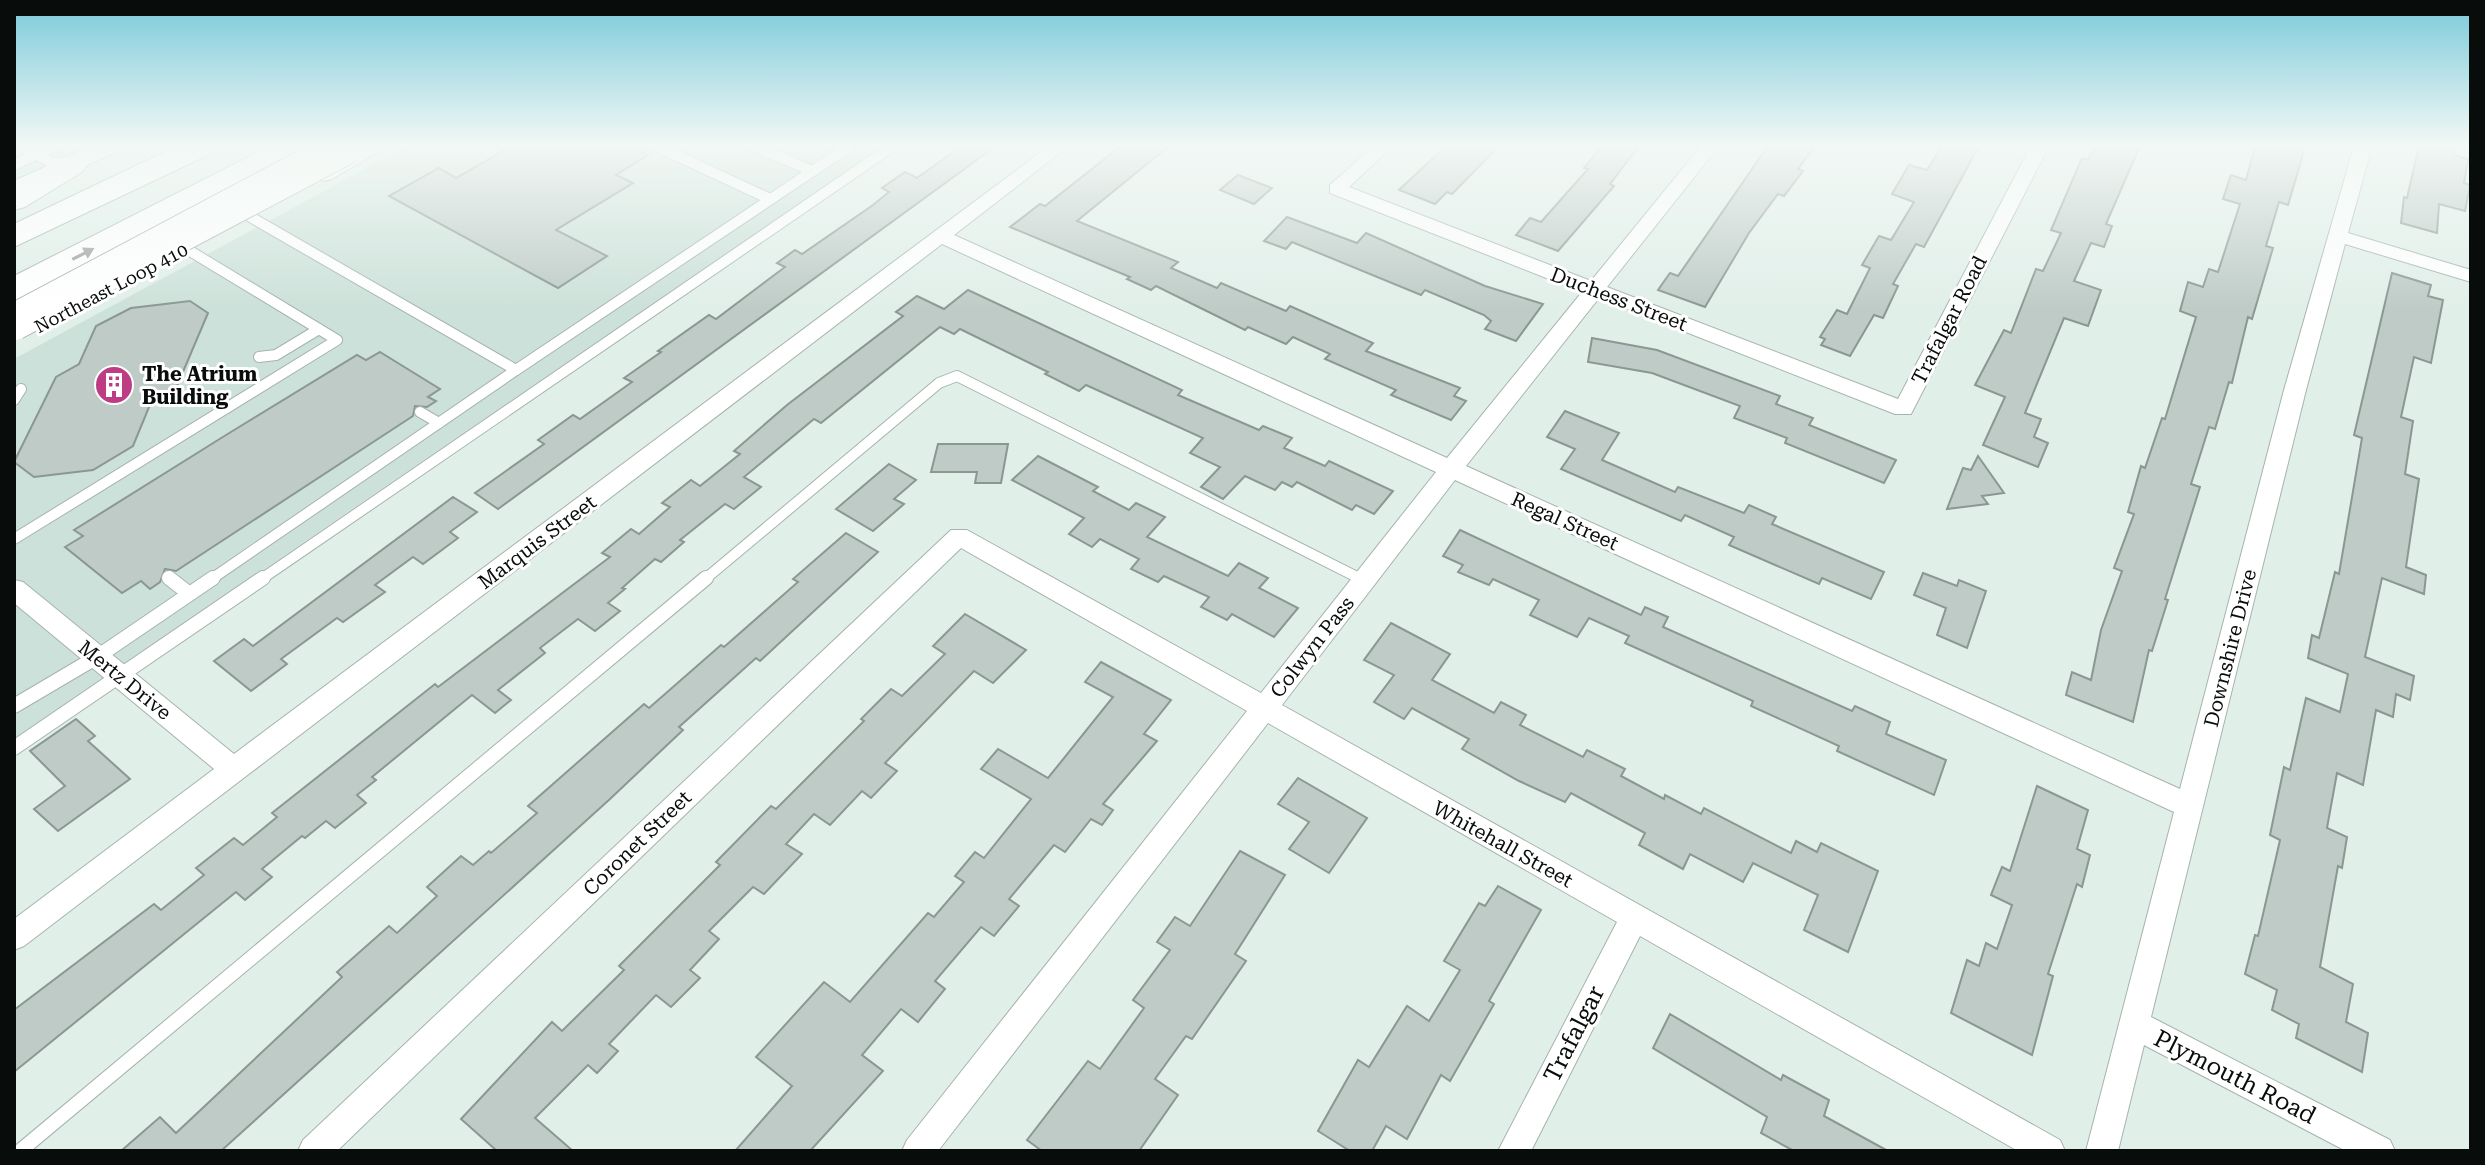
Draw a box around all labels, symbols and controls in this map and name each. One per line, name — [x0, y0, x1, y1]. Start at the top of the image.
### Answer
street label: Northeast Loop 410 — [31, 239, 191, 337]
one-way arrow — [72, 247, 95, 260]
street label: Trafalgar Road — [1906, 252, 1992, 388]
street label: Duchess Street — [1547, 262, 1691, 336]
place label: The Atrium Building — [142, 362, 257, 409]
building icon: The Atrium Building — [93, 364, 135, 406]
street label: Regal Street — [1508, 487, 1623, 556]
street label: Marquis Street — [473, 490, 601, 594]
street label: Downshire Drive — [2199, 567, 2261, 729]
street label: Colwyn Pass — [1265, 592, 1359, 702]
street label: Mertz Drive — [74, 635, 176, 725]
street label: Coronet Street — [578, 785, 696, 901]
street label: Whitehall Street — [1429, 796, 1578, 893]
street label: Trafalgar — [1538, 981, 1610, 1087]
street label: Plymouth Road — [2149, 1024, 2321, 1130]

